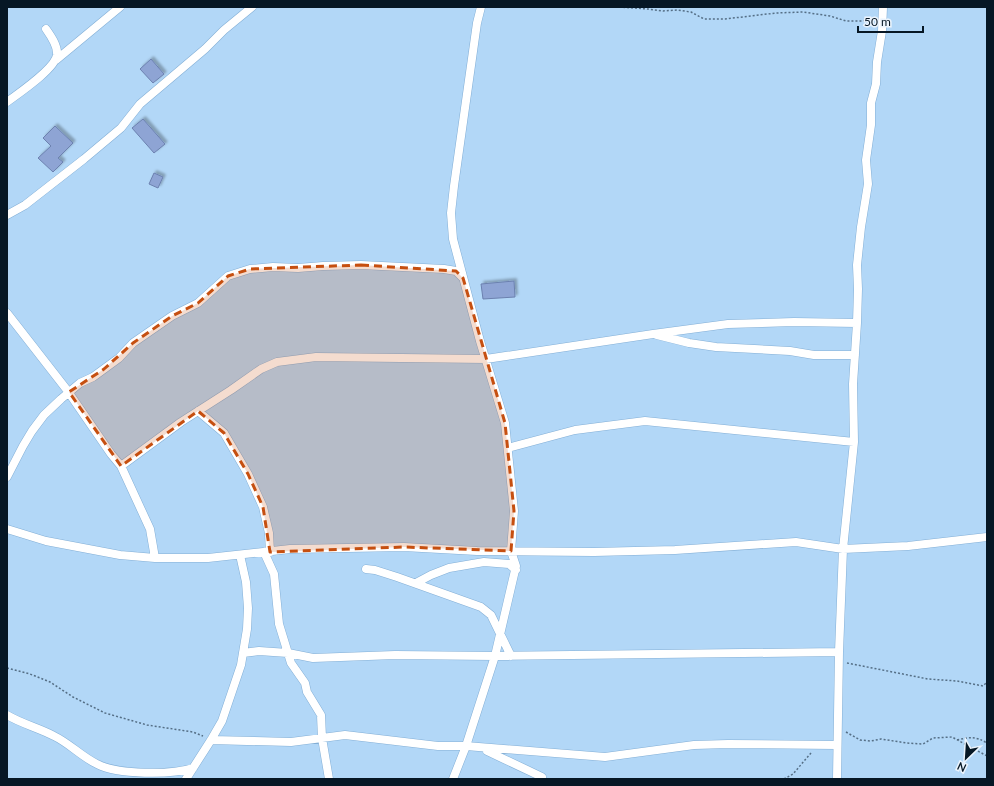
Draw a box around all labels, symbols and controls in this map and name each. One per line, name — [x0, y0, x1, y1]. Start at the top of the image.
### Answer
scale bar — [858, 8, 923, 34]
text: 50 m — [864, 14, 891, 29]
north arrow — [946, 738, 986, 778]
text: N — [955, 760, 968, 775]

